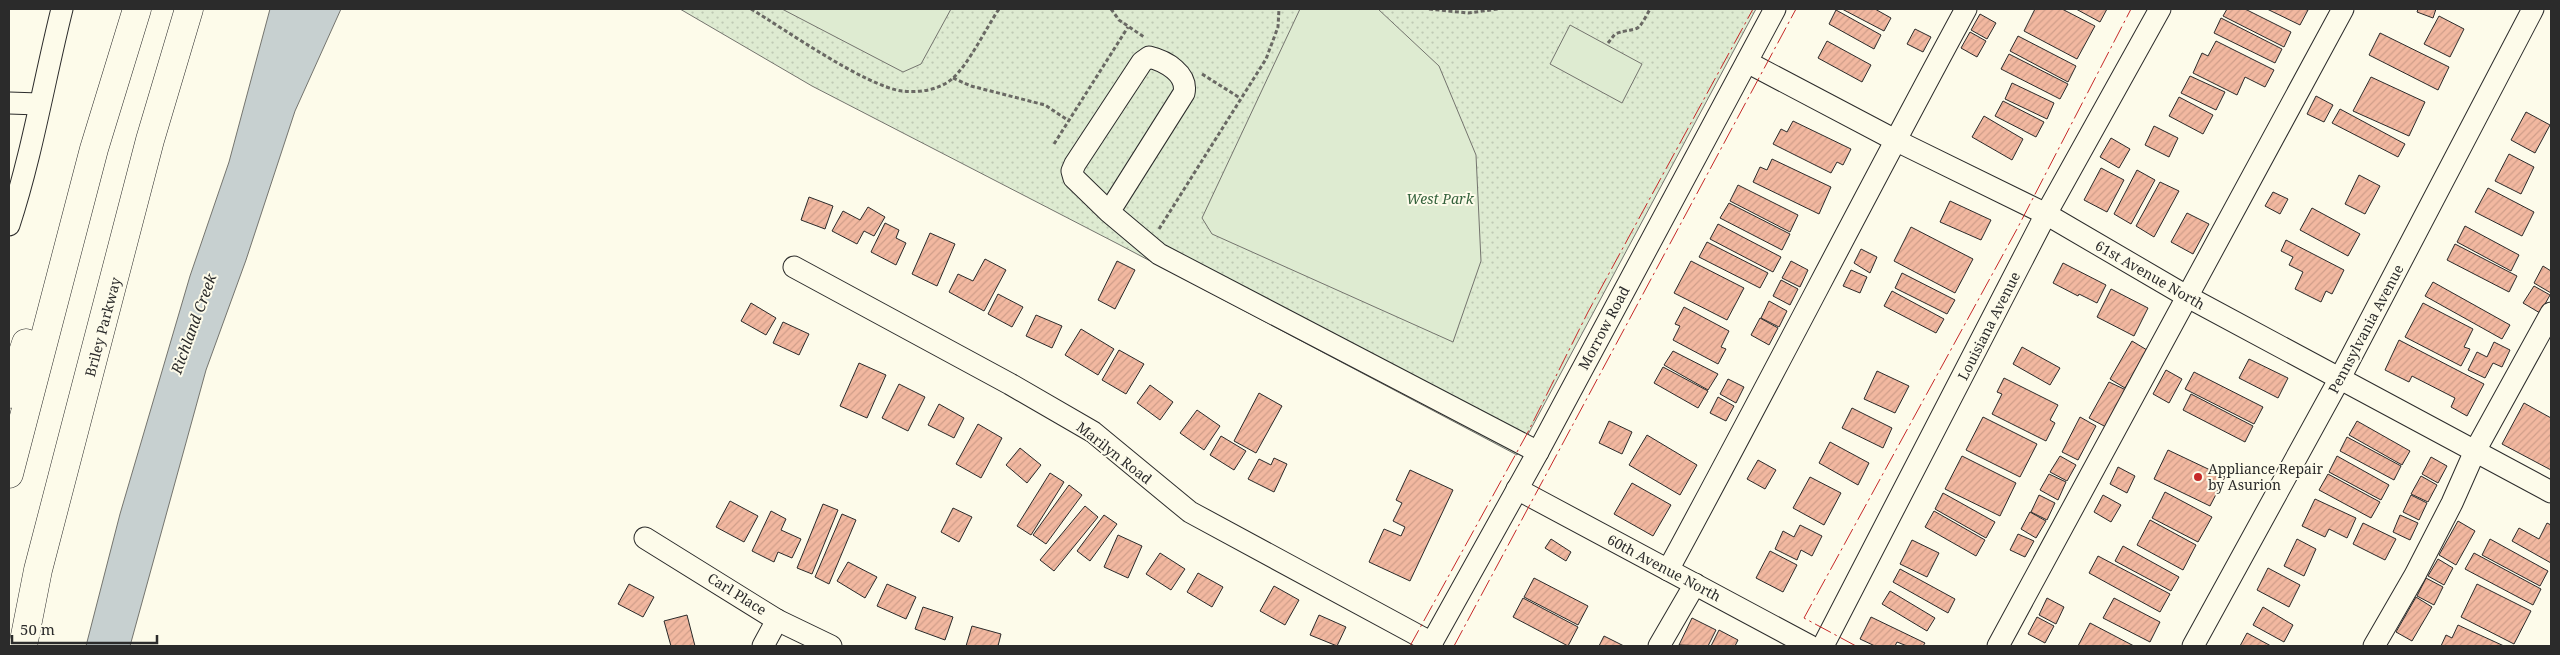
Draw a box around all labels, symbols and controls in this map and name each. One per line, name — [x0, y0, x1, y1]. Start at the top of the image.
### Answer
park label: West Park — [1406, 189, 1475, 208]
street label: 61st Avenue North — [2092, 235, 2209, 314]
street label: Pennsylvania Avenue — [2323, 261, 2408, 397]
street label: Louisiana Avenue — [1953, 268, 2024, 383]
water label: Richland Creek — [165, 270, 221, 377]
street label: Briley Parkway — [80, 275, 125, 379]
street label: Morrow Road — [1574, 282, 1634, 373]
street label: Marilyn Road — [1073, 417, 1156, 488]
place label: Appliance Repair by Asurion — [2208, 459, 2323, 494]
marker: Appliance Repair by Asurion — [2192, 471, 2204, 483]
street label: 60th Avenue North — [1604, 530, 1724, 606]
street label: Carl Place — [704, 568, 770, 619]
scale bar — [12, 612, 158, 644]
text: 50 m — [20, 619, 55, 639]

